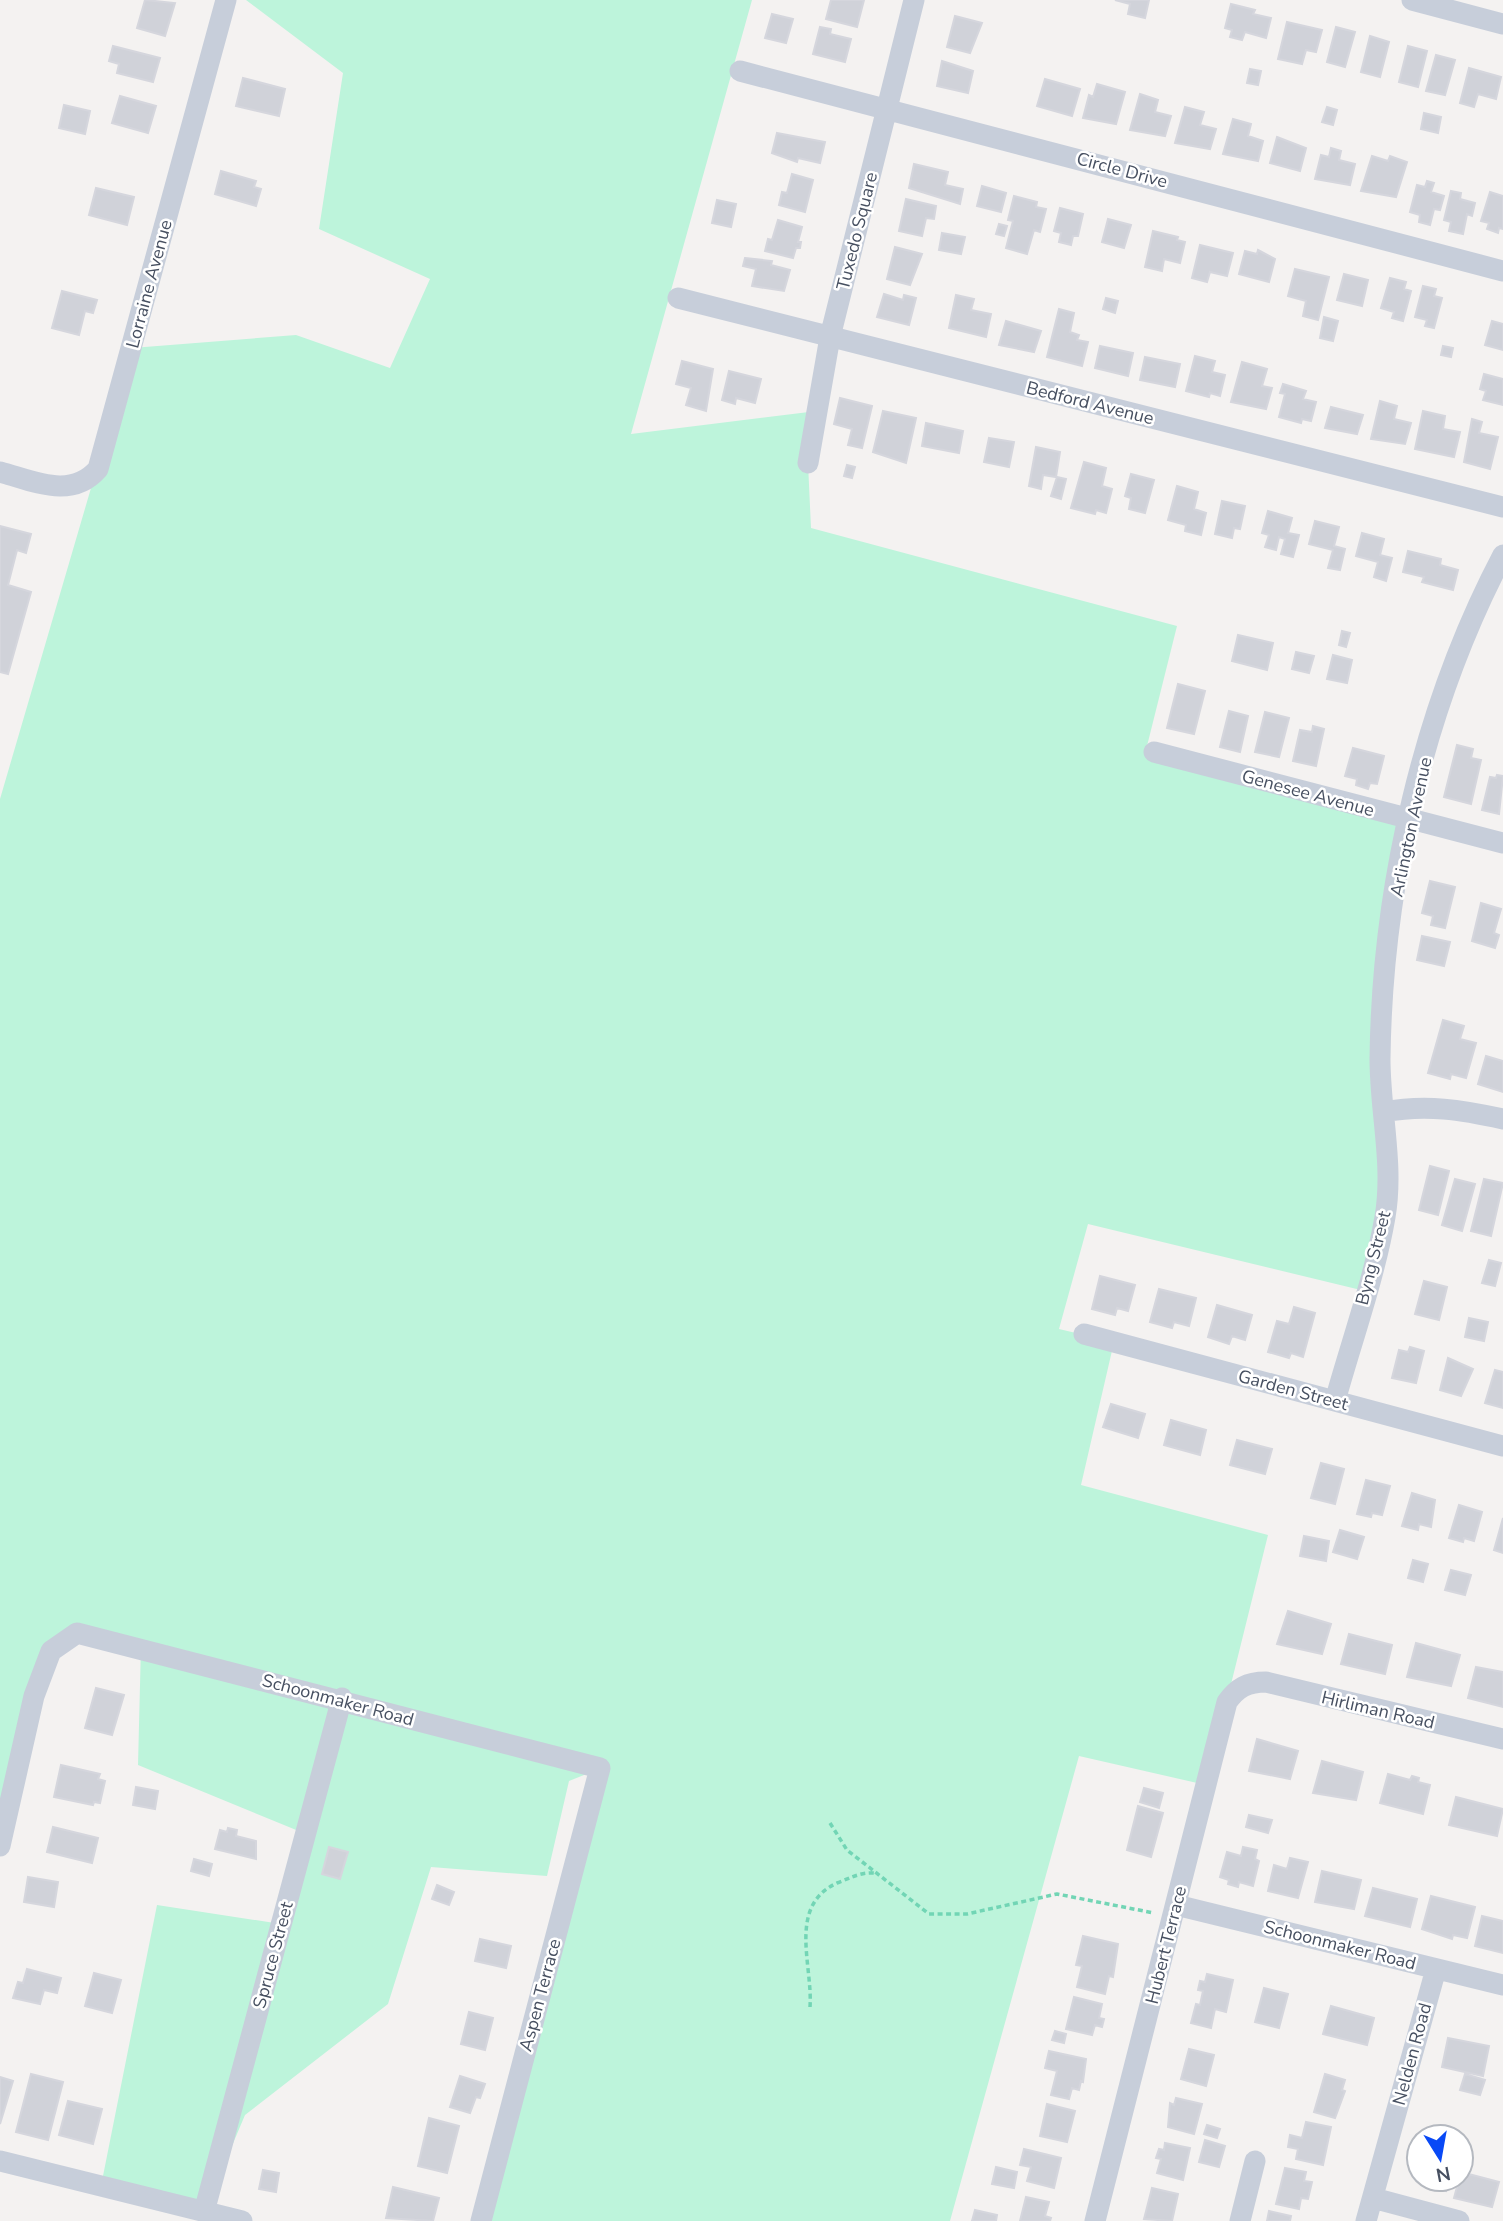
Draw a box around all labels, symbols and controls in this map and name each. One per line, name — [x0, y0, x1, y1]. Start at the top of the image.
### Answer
street label: Circle Drive — [1074, 146, 1170, 194]
street label: Tuxedo Square — [831, 170, 883, 292]
street label: Lorraine Avenue — [120, 217, 178, 351]
street label: Bedford Avenue — [1024, 376, 1156, 430]
street label: Arlington Avenue — [1384, 755, 1438, 899]
street label: Genesee Avenue — [1239, 764, 1377, 822]
street label: Byng Street — [1350, 1208, 1396, 1307]
street label: Garden Street — [1235, 1364, 1351, 1416]
street label: Schoonmaker Road — [259, 1668, 417, 1732]
street label: Hirliman Road — [1319, 1685, 1437, 1735]
street label: Hubert Terrace — [1140, 1883, 1192, 2007]
street label: Spruce Street — [247, 1898, 299, 2011]
street label: Schoonmaker Road — [1261, 1914, 1419, 1976]
street label: Aspen Terrace — [513, 1936, 567, 2054]
street label: Nelden Road — [1387, 2000, 1437, 2108]
north arrow — [1405, 2123, 1475, 2193]
text: N — [1434, 2160, 1453, 2188]

